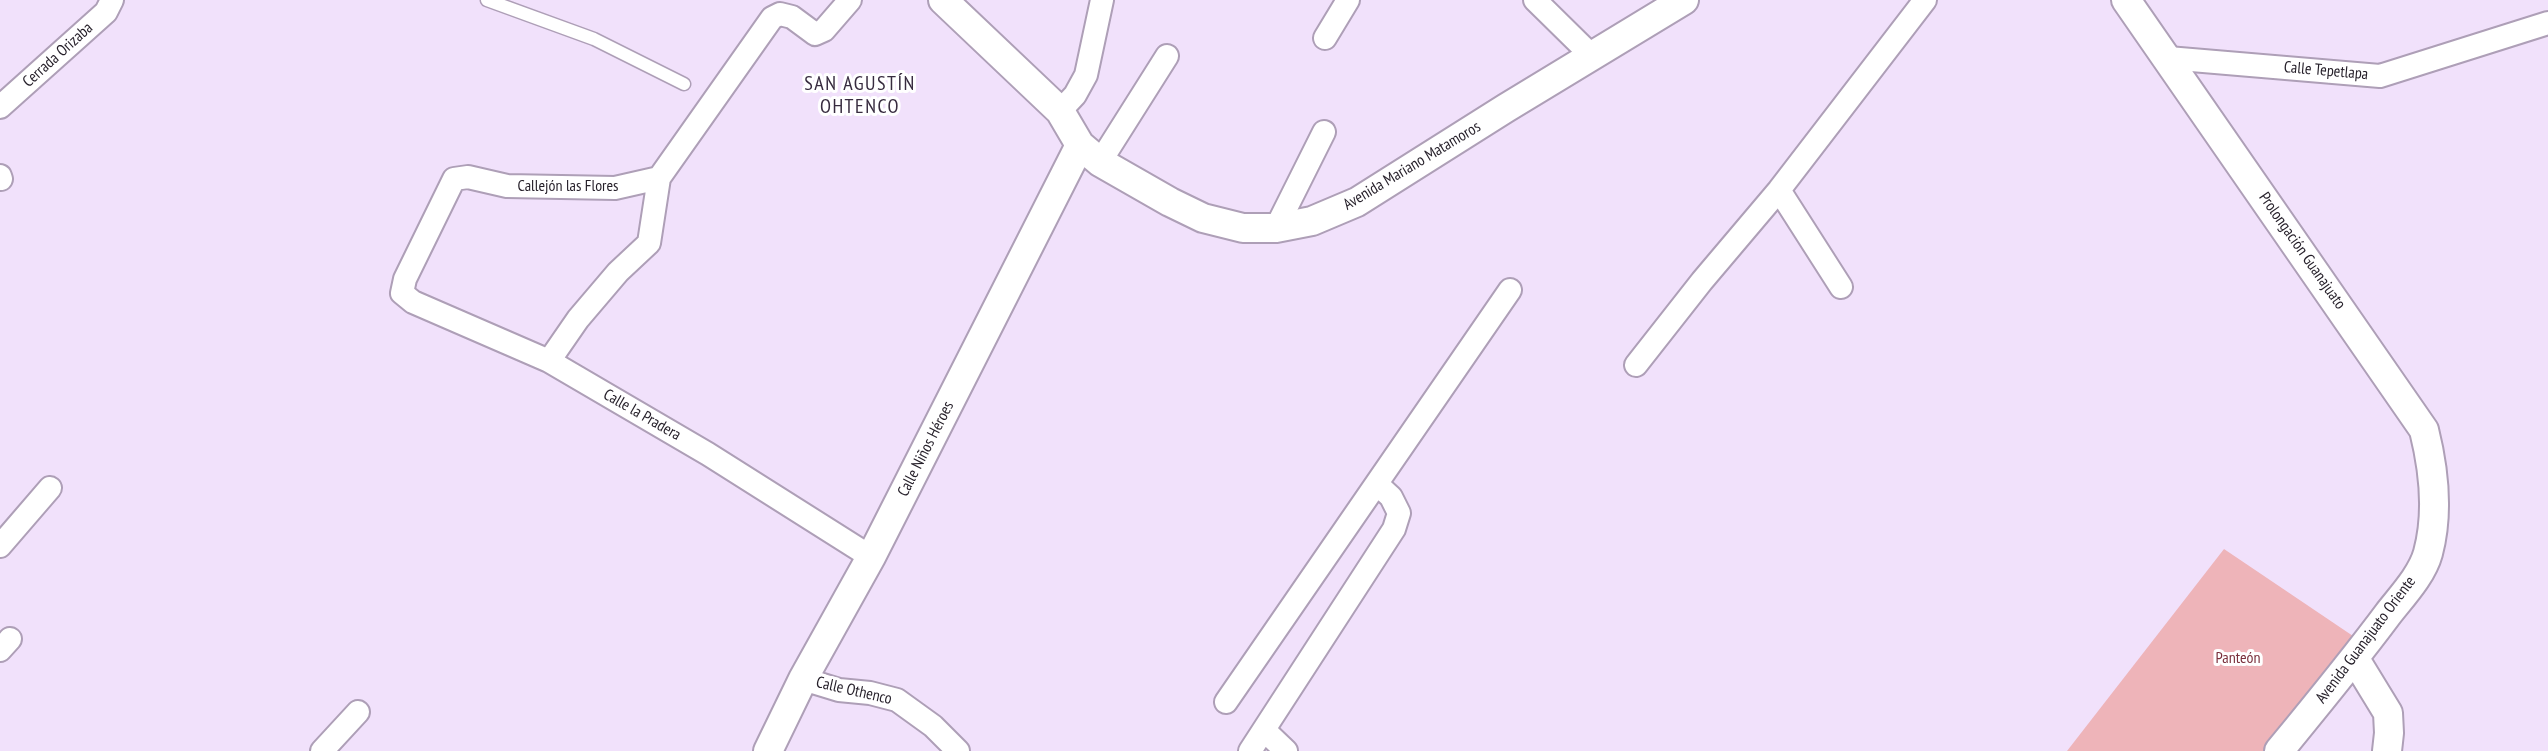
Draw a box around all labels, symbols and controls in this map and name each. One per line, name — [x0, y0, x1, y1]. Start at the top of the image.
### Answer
street label: Cerrada Orizaba — [19, 19, 97, 91]
street label: Calle Tepetlapa — [2283, 58, 2369, 84]
district label: SAN AGUSTÍN OHTENCO — [804, 72, 916, 119]
street label: Avenida Mariano Matamoros — [1340, 117, 1484, 215]
street label: Callejón las Flores — [518, 176, 618, 196]
street label: Prolongación Guanajuato — [2255, 189, 2349, 313]
street label: Calle la Pradera — [600, 385, 684, 445]
street label: Calle Niños Héroes — [894, 398, 958, 500]
street label: Avenida Guanajuato Oriente — [2312, 573, 2420, 707]
park label: Panteón — [2216, 648, 2260, 668]
street label: Calle Othenco — [814, 673, 894, 709]

